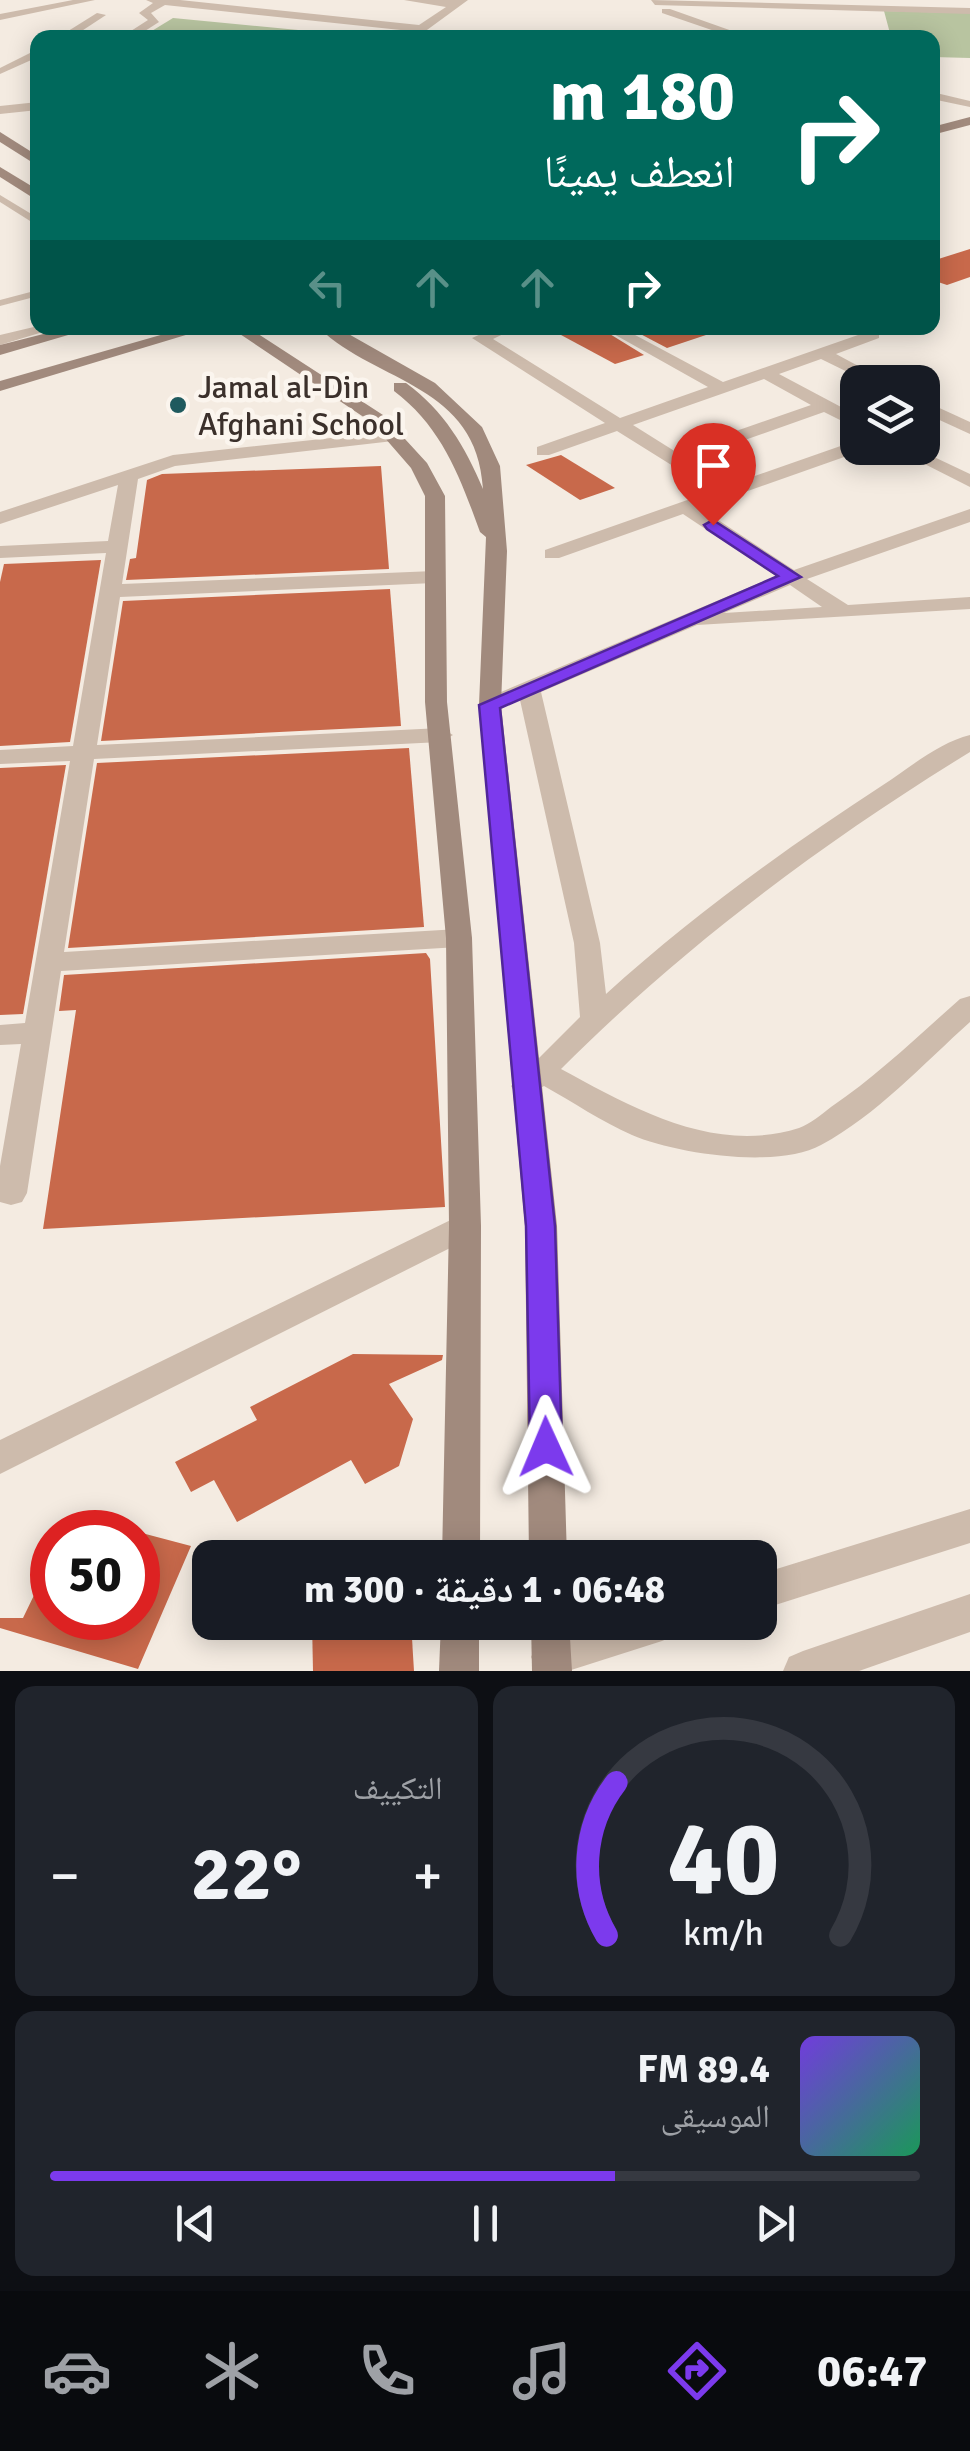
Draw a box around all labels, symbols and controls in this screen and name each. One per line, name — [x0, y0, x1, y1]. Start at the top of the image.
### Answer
text: 180 m — [550, 53, 735, 139]
icon: right — [770, 70, 900, 200]
text: انعطف يمينًا — [544, 145, 735, 200]
icon: left — [300, 260, 355, 315]
icon: ahead — [405, 260, 460, 315]
icon: ahead — [510, 260, 565, 315]
icon: right — [615, 260, 670, 315]
map controls — [840, 365, 940, 465]
button: layers — [840, 365, 940, 465]
place label: Jamal al-Din Afghani School — [198, 368, 404, 444]
marker: Jamal al-Din Afghani School — [167, 394, 189, 416]
pin — [671, 423, 756, 526]
icon: arrive — [686, 438, 741, 493]
position arrow — [494, 1395, 598, 1499]
speed limit sign: 50 — [30, 1510, 160, 1640]
text: 06:48 · 1 دقيقة · 300 m — [304, 1566, 665, 1613]
text: التكييف — [353, 1769, 443, 1808]
text: 40 — [668, 1795, 780, 1923]
text: 22° — [191, 1828, 302, 1921]
text: − — [50, 1842, 80, 1910]
text: + — [413, 1842, 443, 1910]
text: km/h — [683, 1911, 764, 1955]
text: 89.4 FM — [637, 2046, 770, 2093]
text: الموسيقى — [660, 2097, 770, 2136]
icon: previous — [168, 2196, 223, 2251]
icon: pause — [458, 2196, 513, 2251]
icon: next — [748, 2196, 803, 2251]
icon: car — [42, 2336, 112, 2406]
icon: climate — [197, 2336, 267, 2406]
icon: phone — [352, 2336, 422, 2406]
icon: music — [507, 2336, 577, 2406]
icon: directions — [662, 2336, 732, 2406]
text: 06:47 — [817, 2344, 928, 2399]

